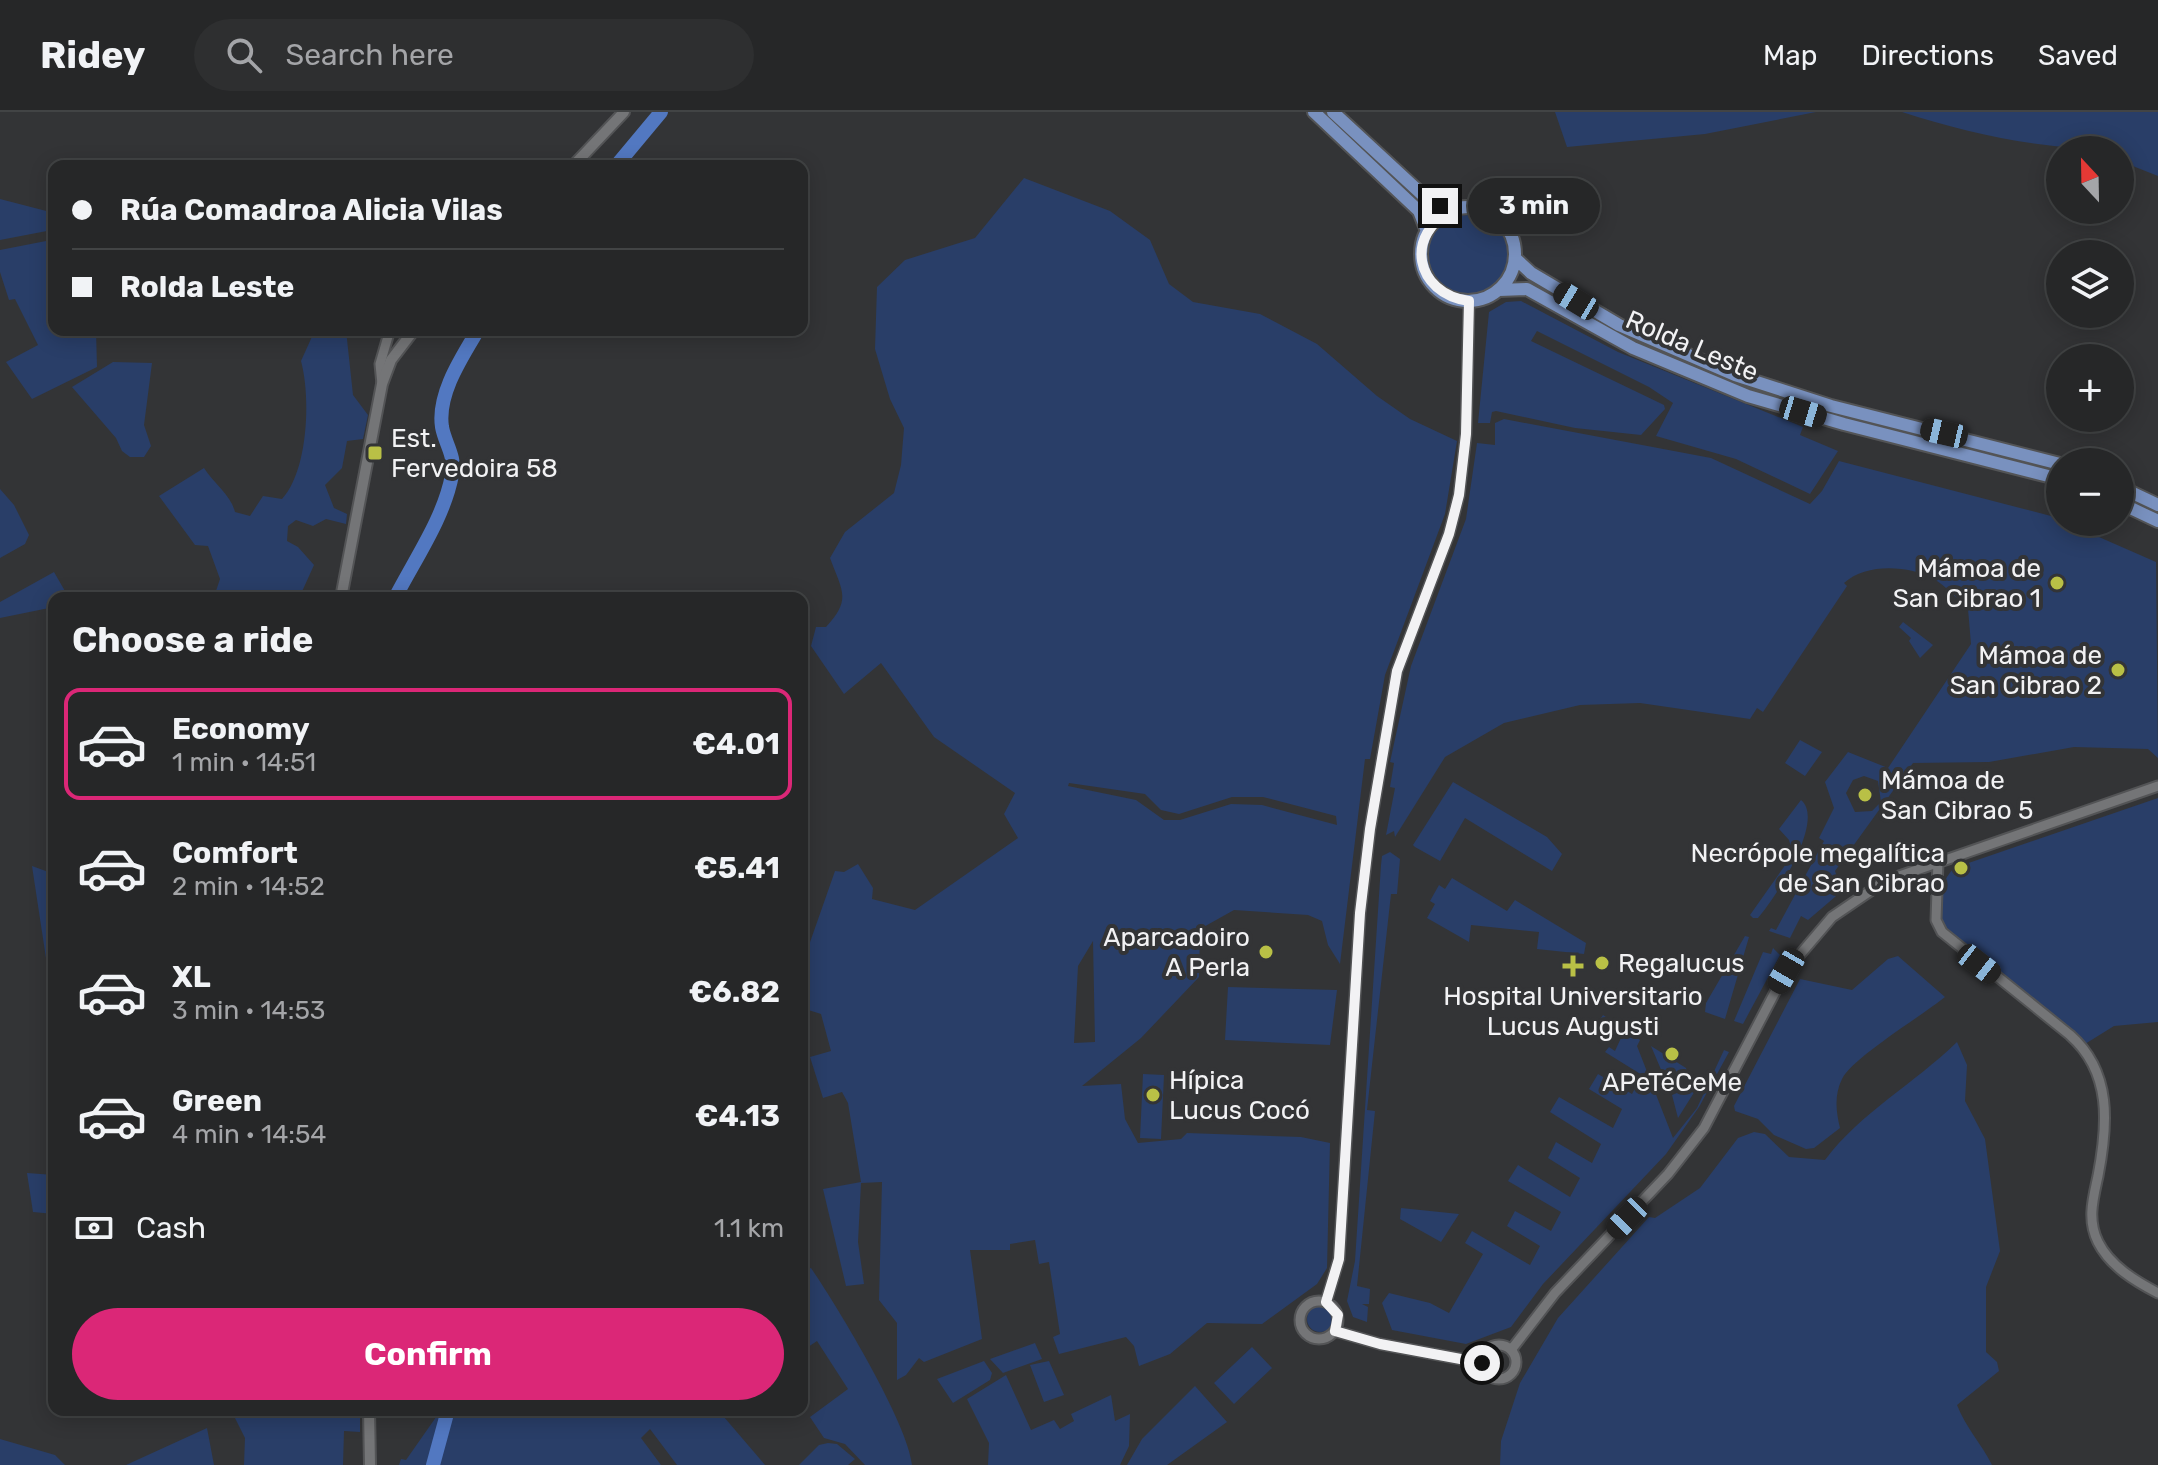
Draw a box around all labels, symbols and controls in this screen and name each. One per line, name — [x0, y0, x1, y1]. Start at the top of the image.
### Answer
search box — [194, 19, 754, 91]
text: Ridey — [40, 32, 146, 78]
icon: search — [222, 33, 266, 77]
text: Search here — [286, 37, 454, 73]
text: Map — [1763, 39, 1817, 72]
text: Directions — [1861, 39, 1994, 72]
text: Saved — [2038, 39, 2118, 72]
north arrow — [2046, 136, 2134, 224]
map controls — [2046, 136, 2134, 536]
callout: 3 min — [1468, 178, 1600, 234]
route end — [1422, 188, 1458, 224]
text: 3 min — [1499, 190, 1569, 221]
text: Rúa Comadroa Alicia Vilas — [120, 192, 503, 228]
button: layers — [2046, 240, 2134, 328]
text: Rolda Leste — [120, 269, 294, 305]
car — [1549, 278, 1603, 324]
street label: Rolda Leste — [1621, 304, 1763, 388]
button: + — [2046, 344, 2134, 432]
car — [1777, 394, 1829, 430]
car — [1918, 416, 1970, 450]
place label: Est. Fervedoira 58 — [391, 423, 558, 484]
marker: Est. Fervedoira 58 — [366, 444, 384, 462]
button: − — [2046, 448, 2134, 536]
place label: Mámoa de San Cibrao 1 — [1893, 553, 2041, 614]
marker: Mámoa de San Cibrao 1 — [2048, 574, 2066, 592]
text: Choose a ride — [72, 618, 313, 661]
place label: Mámoa de San Cibrao 2 — [1950, 640, 2102, 701]
marker: Mámoa de San Cibrao 2 — [2109, 661, 2127, 679]
icon: car — [76, 708, 148, 780]
text: Economy — [172, 711, 310, 747]
text: €4.01 — [693, 726, 780, 762]
text: 1 min · 14:51 — [172, 747, 316, 778]
place label: Mámoa de San Cibrao 5 — [1881, 765, 2034, 826]
marker: Mámoa de San Cibrao 5 — [1856, 786, 1874, 804]
icon: car — [76, 832, 148, 904]
text: Comfort — [172, 835, 298, 871]
place label: Necrópole megalítica de San Cibrao — [1690, 838, 1945, 899]
text: €5.41 — [694, 850, 780, 886]
marker: Necrópole megalítica de San Cibrao — [1952, 859, 1970, 877]
text: 2 min · 14:52 — [172, 871, 325, 902]
place label: Aparcadoiro A Perla — [1103, 922, 1250, 983]
car — [1953, 940, 2005, 988]
marker: Aparcadoiro A Perla — [1257, 943, 1275, 961]
car — [1764, 944, 1808, 998]
place label: Regalucus — [1618, 948, 1745, 979]
marker: Regalucus — [1593, 954, 1611, 972]
marker: Hospital Universitario Lucus Augusti — [1562, 955, 1584, 977]
icon: car — [76, 956, 148, 1028]
text: XL — [172, 959, 211, 995]
text: €6.82 — [689, 974, 780, 1010]
place label: Hospital Universitario Lucus Augusti — [1443, 981, 1703, 1042]
text: 3 min · 14:53 — [172, 995, 325, 1026]
marker: APeTéCeMe — [1663, 1045, 1681, 1063]
place label: Hípica Lucus Cocó — [1169, 1065, 1310, 1126]
place label: APeTéCeMe — [1602, 1067, 1742, 1098]
icon: car — [76, 1080, 148, 1152]
text: Green — [172, 1083, 262, 1119]
marker: Hípica Lucus Cocó — [1144, 1086, 1162, 1104]
text: €4.13 — [695, 1098, 780, 1134]
text: 4 min · 14:54 — [172, 1119, 327, 1150]
car — [1602, 1192, 1652, 1244]
icon: cash — [72, 1206, 116, 1250]
text: Cash — [136, 1210, 206, 1246]
text: 1.1 km — [714, 1213, 784, 1244]
button: Confirm — [72, 1308, 784, 1400]
route start — [1464, 1345, 1500, 1381]

